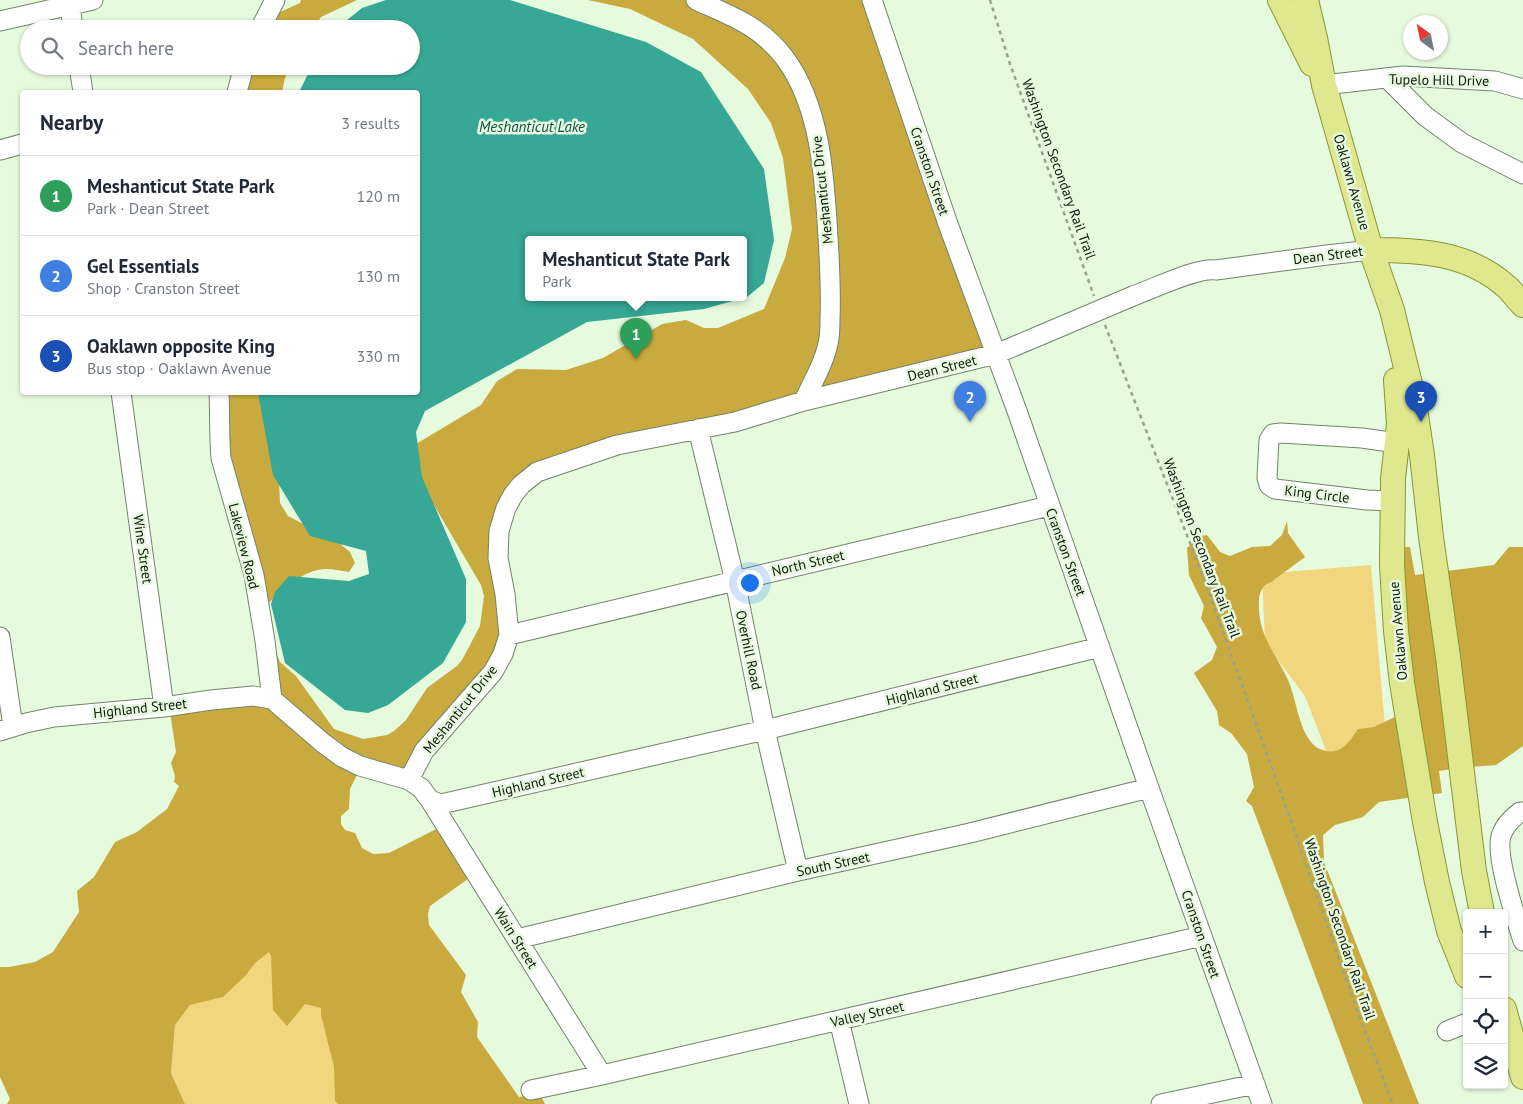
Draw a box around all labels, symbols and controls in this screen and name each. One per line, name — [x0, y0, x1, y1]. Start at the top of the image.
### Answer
north arrow — [1403, 15, 1448, 60]
search box — [20, 20, 420, 75]
icon: search — [38, 34, 66, 62]
text: Search here — [78, 36, 174, 60]
street label: Tupelo Hill Drive — [1389, 70, 1489, 90]
street label: Washington Secondary Rail Trail — [1018, 76, 1100, 262]
text: Nearby — [40, 109, 103, 136]
text: 3 results — [341, 113, 400, 133]
water label: Meshanticut Lake — [479, 117, 585, 136]
street label: Cranston Street — [906, 124, 954, 218]
street label: Oaklawn Avenue — [1330, 132, 1374, 232]
street label: Meshanticut Drive — [807, 135, 837, 245]
text: Meshanticut State Park — [87, 174, 275, 198]
text: 1 — [51, 186, 61, 206]
text: 120 m — [357, 186, 400, 206]
text: Park · Dean Street — [87, 198, 209, 218]
popup — [525, 236, 747, 301]
street label: Dean Street — [1292, 242, 1364, 268]
text: Meshanticut State Park — [542, 247, 730, 271]
text: Gel Essentials — [87, 254, 199, 278]
text: 2 — [51, 266, 61, 286]
text: 130 m — [357, 266, 400, 286]
text: Park — [542, 271, 572, 291]
text: Shop · Cranston Street — [87, 278, 240, 298]
pin: 1 — [620, 318, 652, 359]
text: Oaklawn opposite King — [87, 334, 275, 358]
text: 3 — [51, 346, 61, 366]
text: 330 m — [357, 346, 400, 366]
street label: Dean Street — [906, 351, 979, 385]
text: Bus stop · Oaklawn Avenue — [87, 358, 271, 378]
pin: 2 — [954, 381, 986, 422]
pin: 3 — [1405, 381, 1437, 422]
street label: Washington Secondary Rail Trail — [1159, 456, 1245, 640]
street label: King Circle — [1284, 481, 1350, 507]
street label: Lakeview Road — [225, 501, 263, 591]
street label: Cranston Street — [1042, 506, 1090, 599]
street label: Wine Street — [129, 513, 157, 585]
street label: North Street — [770, 546, 846, 580]
your location — [737, 570, 763, 596]
street label: Oaklawn Avenue — [1385, 581, 1411, 681]
street label: Overhill Road — [732, 609, 766, 691]
street label: Meshanticut Drive — [419, 661, 501, 757]
street label: Highland Street — [884, 669, 980, 709]
street label: Highland Street — [92, 694, 188, 722]
street label: Highland Street — [490, 763, 586, 801]
street label: Washington Secondary Rail Trail — [1300, 836, 1380, 1022]
street label: South Street — [795, 847, 871, 881]
street label: Cranston Street — [1177, 887, 1225, 981]
street label: Wain Street — [490, 904, 542, 972]
map controls — [1463, 909, 1508, 1089]
button: + — [1463, 909, 1508, 954]
button: − — [1463, 954, 1508, 999]
street label: Valley Street — [828, 997, 906, 1031]
button: locate — [1463, 999, 1508, 1044]
button: layers — [1463, 1044, 1508, 1089]

